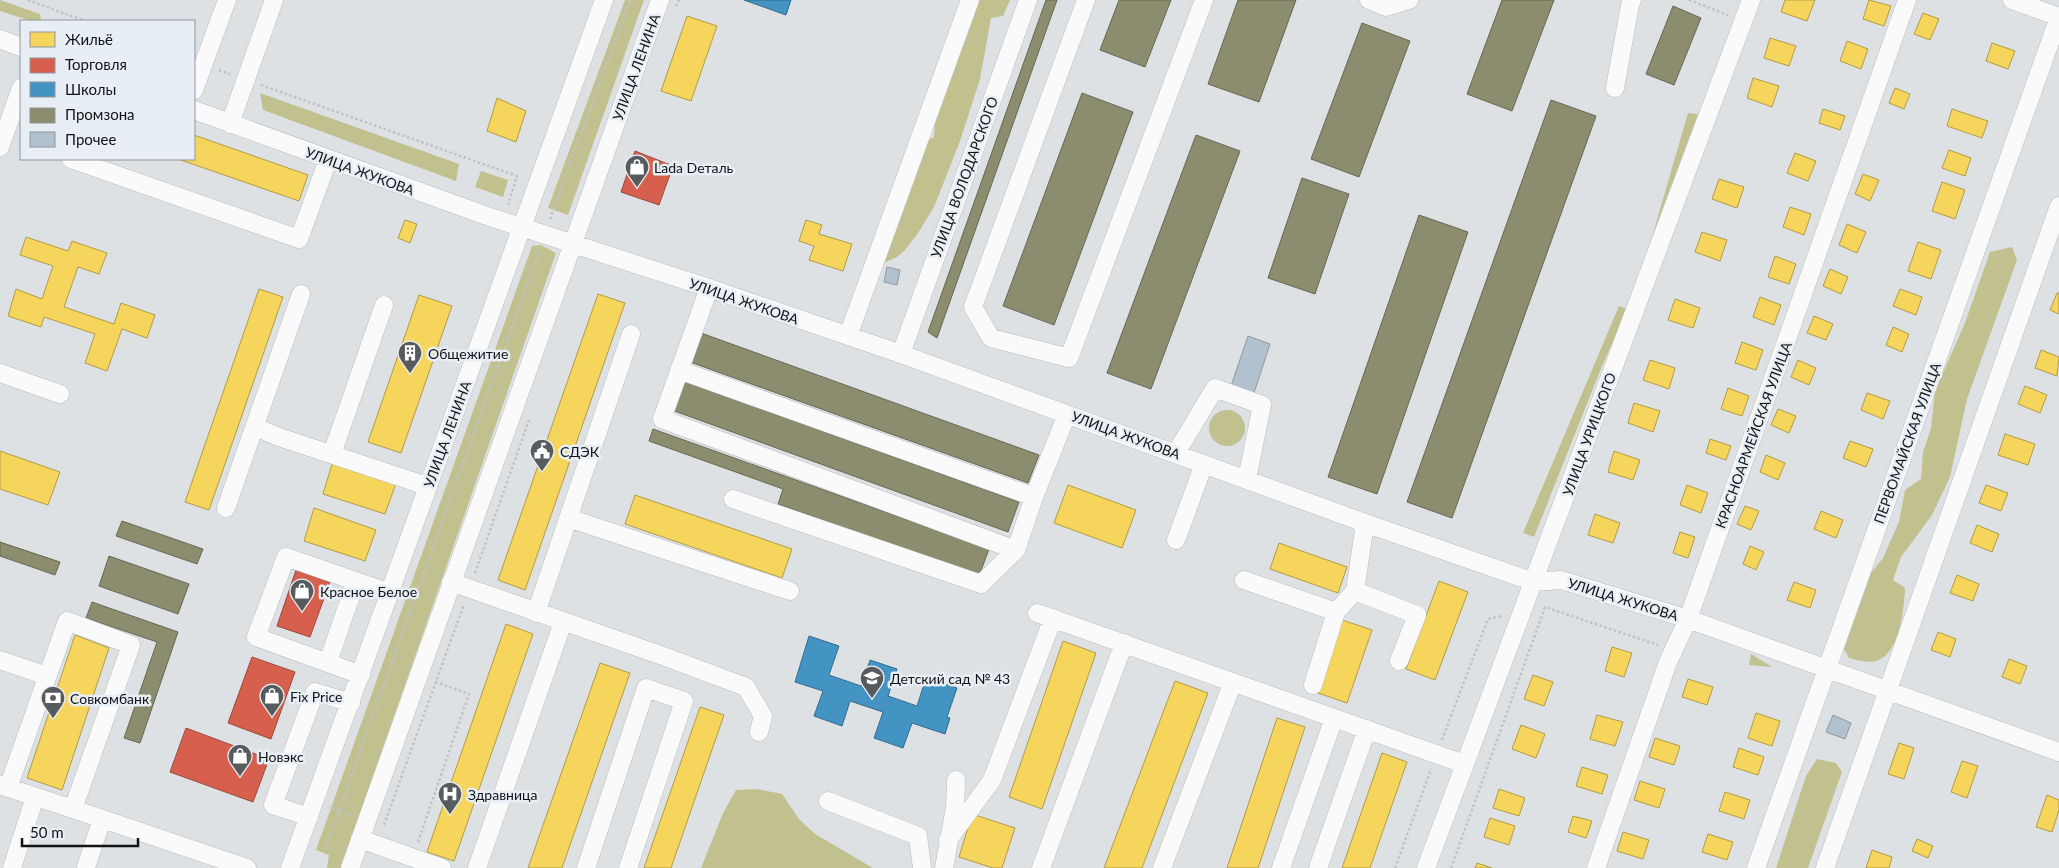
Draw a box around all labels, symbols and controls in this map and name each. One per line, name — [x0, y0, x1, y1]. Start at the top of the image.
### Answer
street label: УЛИЦА ЛЕНИНА — [609, 11, 663, 123]
legend — [20, 20, 195, 160]
text: Жильё — [65, 30, 113, 48]
text: Торговля — [65, 55, 127, 73]
text: Школы — [65, 80, 116, 98]
street label: УЛИЦА ВОЛОДАРСКОГО — [927, 94, 1001, 260]
text: Промзона — [65, 105, 135, 123]
text: Прочее — [65, 130, 116, 148]
street label: УЛИЦА ЖУКОВА — [303, 143, 417, 199]
shop icon: Lada Dеталь — [624, 154, 650, 188]
place label: Lada Dеталь — [654, 159, 734, 176]
street label: УЛИЦА ЖУКОВА — [687, 274, 801, 328]
street label: КРАСНОАРМЕЙСКАЯ УЛИЦА — [1711, 339, 1795, 531]
building icon: Общежитие — [397, 340, 423, 374]
place label: Общежитие — [428, 345, 508, 362]
street label: ПЕРВОМАЙСКАЯ УЛИЦА — [1870, 359, 1944, 526]
street label: УЛИЦА УРИЦКОГО — [1559, 370, 1619, 498]
street label: УЛИЦА ЛЕНИНА — [420, 378, 474, 490]
street label: УЛИЦА ЖУКОВА — [1069, 407, 1183, 463]
public building icon: СДЭК — [529, 438, 555, 472]
place label: СДЭК — [560, 443, 600, 460]
street label: УЛИЦА ЖУКОВА — [1566, 574, 1681, 624]
shop icon: Красное Белое — [289, 578, 315, 612]
place label: Красное Белое — [320, 583, 417, 600]
school or university icon: Детский сад № 43 — [859, 665, 885, 699]
place label: Детский сад № 43 — [890, 670, 1010, 687]
shop icon: Fix Price — [259, 683, 285, 717]
bank icon: Совкомбанк — [40, 685, 66, 719]
place label: Fix Price — [290, 688, 343, 705]
place label: Совкомбанк — [70, 690, 150, 707]
shop icon: Новэкс — [227, 743, 253, 777]
place label: Новэкс — [258, 748, 304, 765]
hospital icon: Здравница — [437, 781, 463, 815]
place label: Здравница — [468, 786, 537, 803]
scale bar — [22, 816, 139, 848]
text: 50 m — [30, 823, 64, 841]

